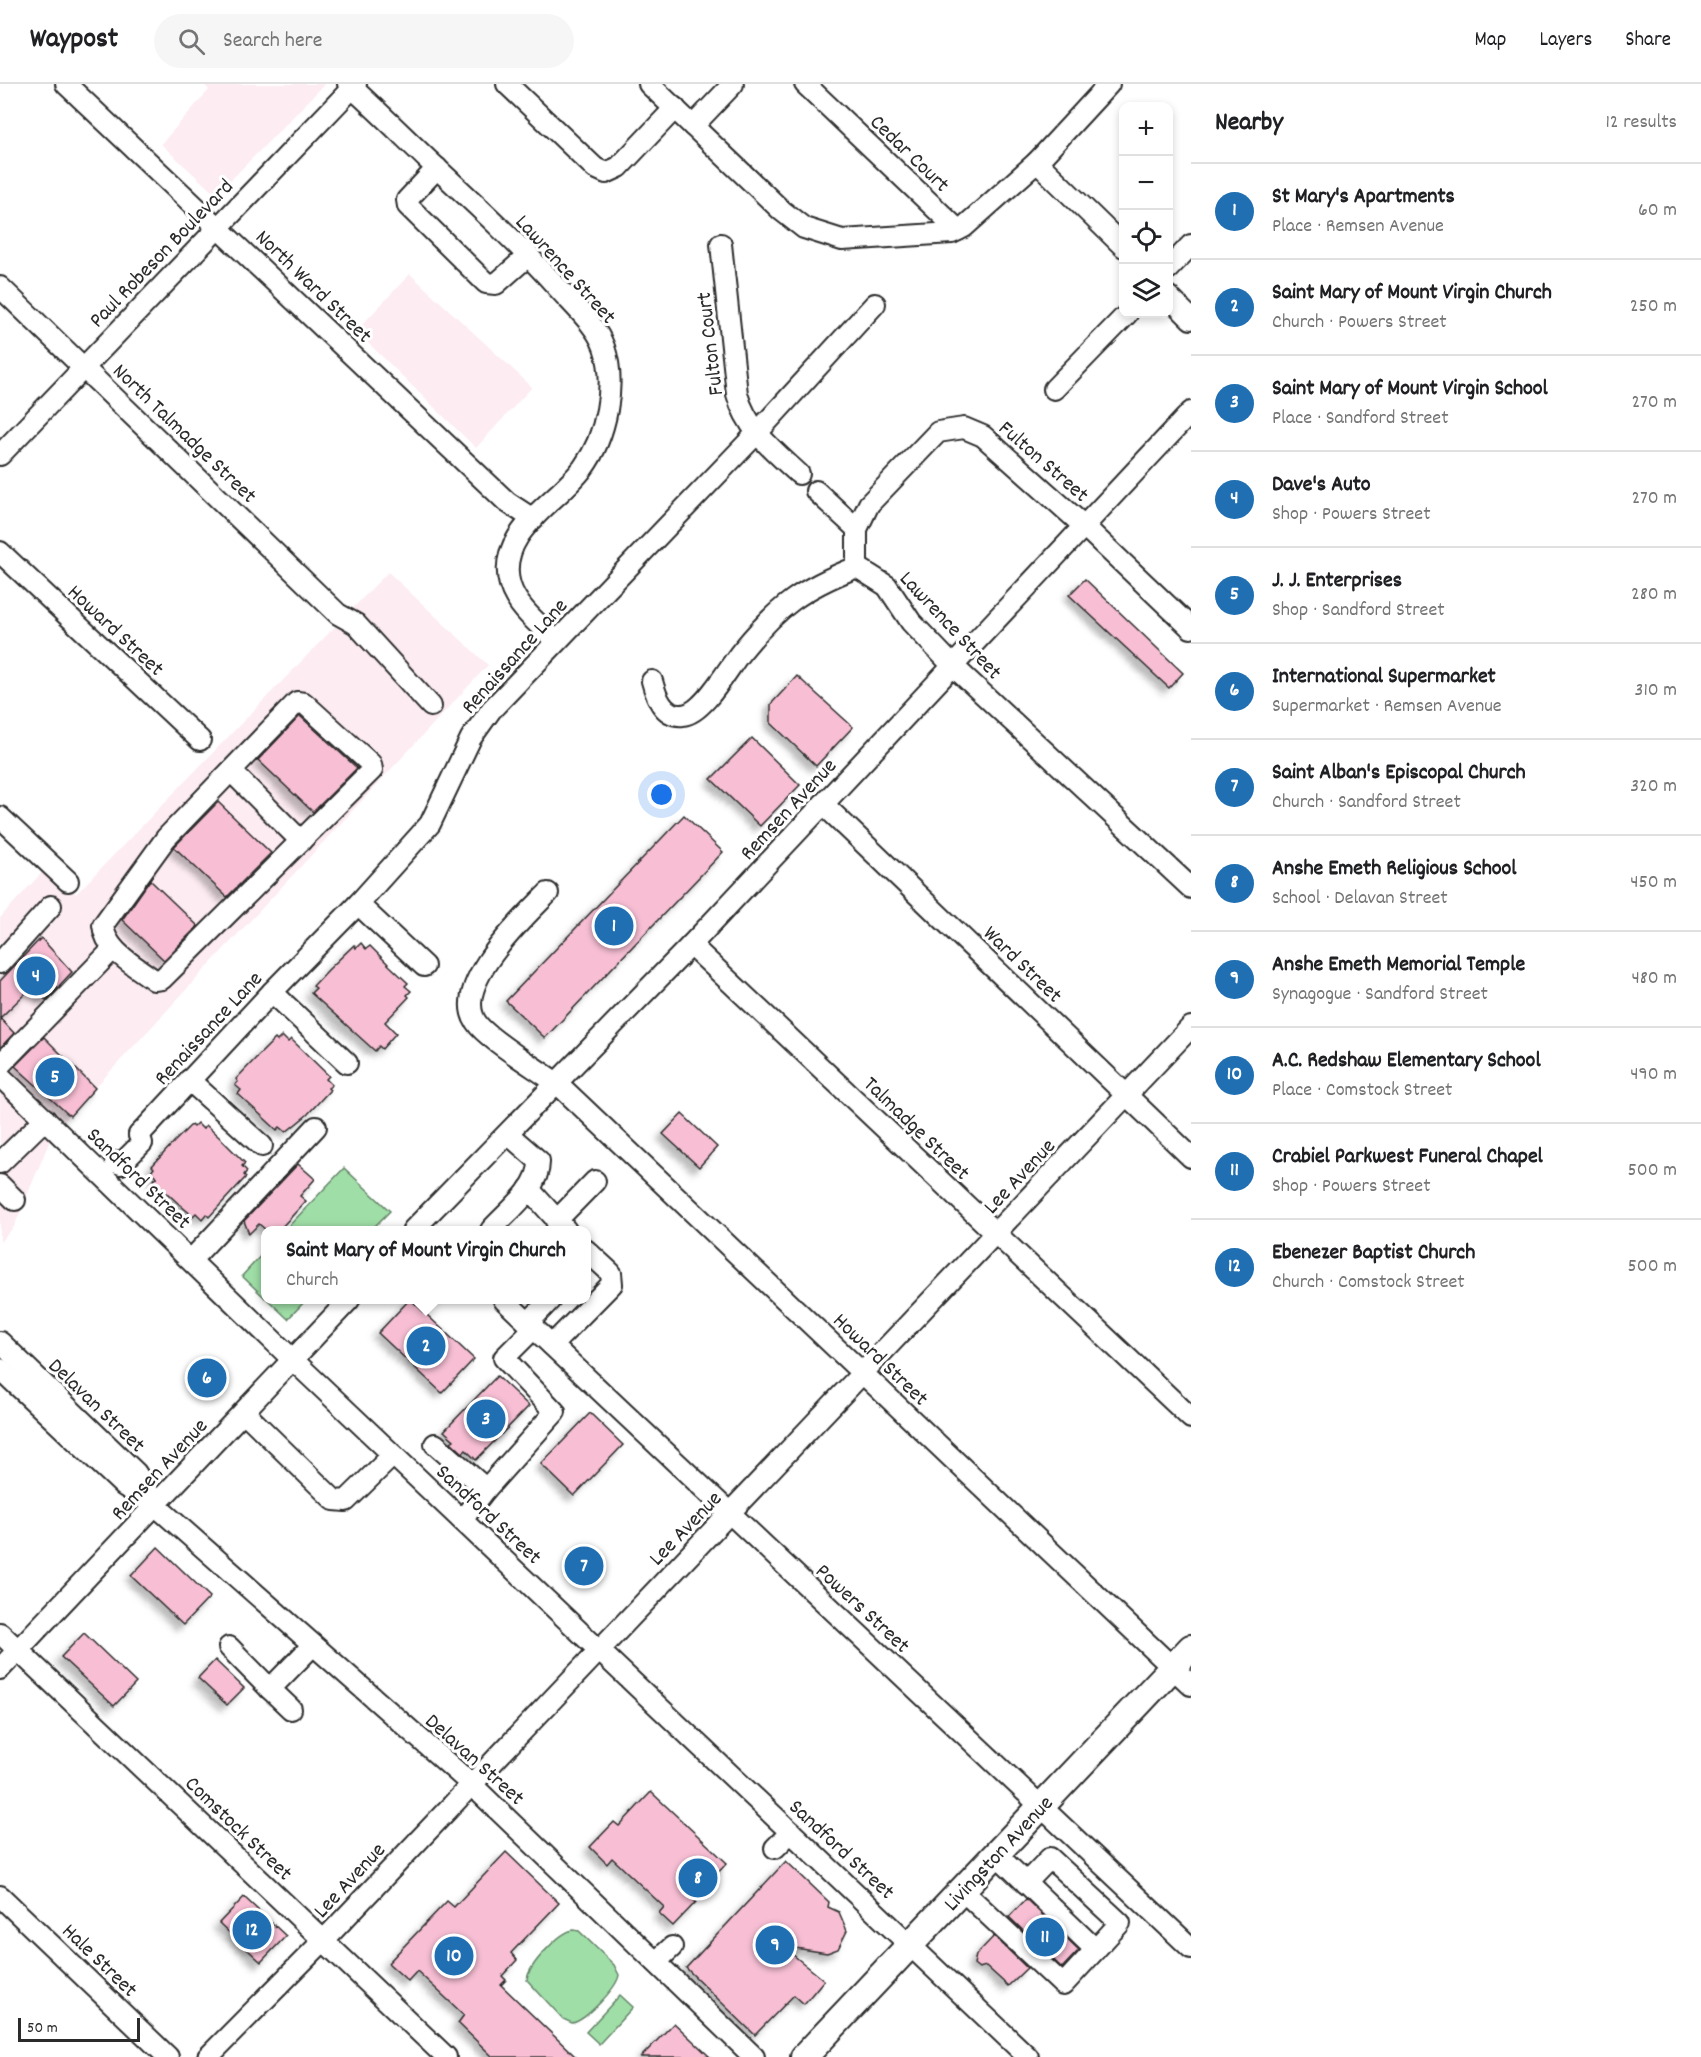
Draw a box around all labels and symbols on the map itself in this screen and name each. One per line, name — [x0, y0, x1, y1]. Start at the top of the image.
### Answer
street label: Cedar Court — [862, 108, 956, 201]
street label: Paul Robeson Boulevard — [83, 173, 242, 336]
street label: Lawrence Street — [507, 209, 622, 332]
street label: North Ward Street — [247, 224, 378, 351]
street label: Fulton Court — [690, 290, 733, 397]
street label: North Talmadge Street — [104, 357, 263, 512]
street label: Fulton Street — [991, 414, 1095, 511]
street label: Lawrence Street — [891, 565, 1008, 688]
street label: Howard Street — [59, 578, 170, 685]
street label: Renaissance Lane — [455, 592, 576, 722]
street label: Remsen Avenue — [734, 752, 845, 868]
your location — [647, 780, 676, 809]
pin: 1 — [594, 904, 634, 948]
street label: Ward Street — [975, 920, 1068, 1011]
pin: 4 — [16, 954, 56, 998]
street label: Renaissance Lane — [148, 965, 271, 1094]
pin: 5 — [36, 1054, 74, 1100]
street label: Talmadge Street — [855, 1070, 976, 1189]
street label: Sandford Street — [78, 1121, 197, 1238]
street label: Lee Avenue — [977, 1133, 1064, 1222]
street label: Howard Street — [825, 1307, 934, 1414]
pin: 2 — [406, 1324, 446, 1368]
street label: Delavan Street — [40, 1352, 151, 1461]
pin: 6 — [188, 1356, 226, 1400]
pin: 3 — [466, 1396, 506, 1442]
street label: Remsen Avenue — [105, 1412, 216, 1528]
street label: Sandford Street — [428, 1458, 548, 1573]
street label: Lee Avenue — [643, 1485, 730, 1574]
pin: 7 — [564, 1544, 604, 1588]
street label: Powers Street — [807, 1557, 916, 1662]
street label: Delavan Street — [417, 1707, 530, 1814]
street label: Comstock Street — [177, 1770, 298, 1889]
street label: Livingston Avenue — [938, 1789, 1062, 1919]
street label: Sandford Street — [781, 1793, 901, 1908]
street label: Lee Avenue — [307, 1837, 394, 1926]
pin: 8 — [678, 1856, 718, 1900]
pin: 12 — [232, 1908, 272, 1952]
pin: 11 — [1026, 1914, 1064, 1960]
street label: Hale Street — [54, 1917, 144, 2006]
pin: 9 — [756, 1922, 794, 1968]
pin: 10 — [434, 1934, 474, 1978]
scale bar — [18, 2015, 140, 2042]

